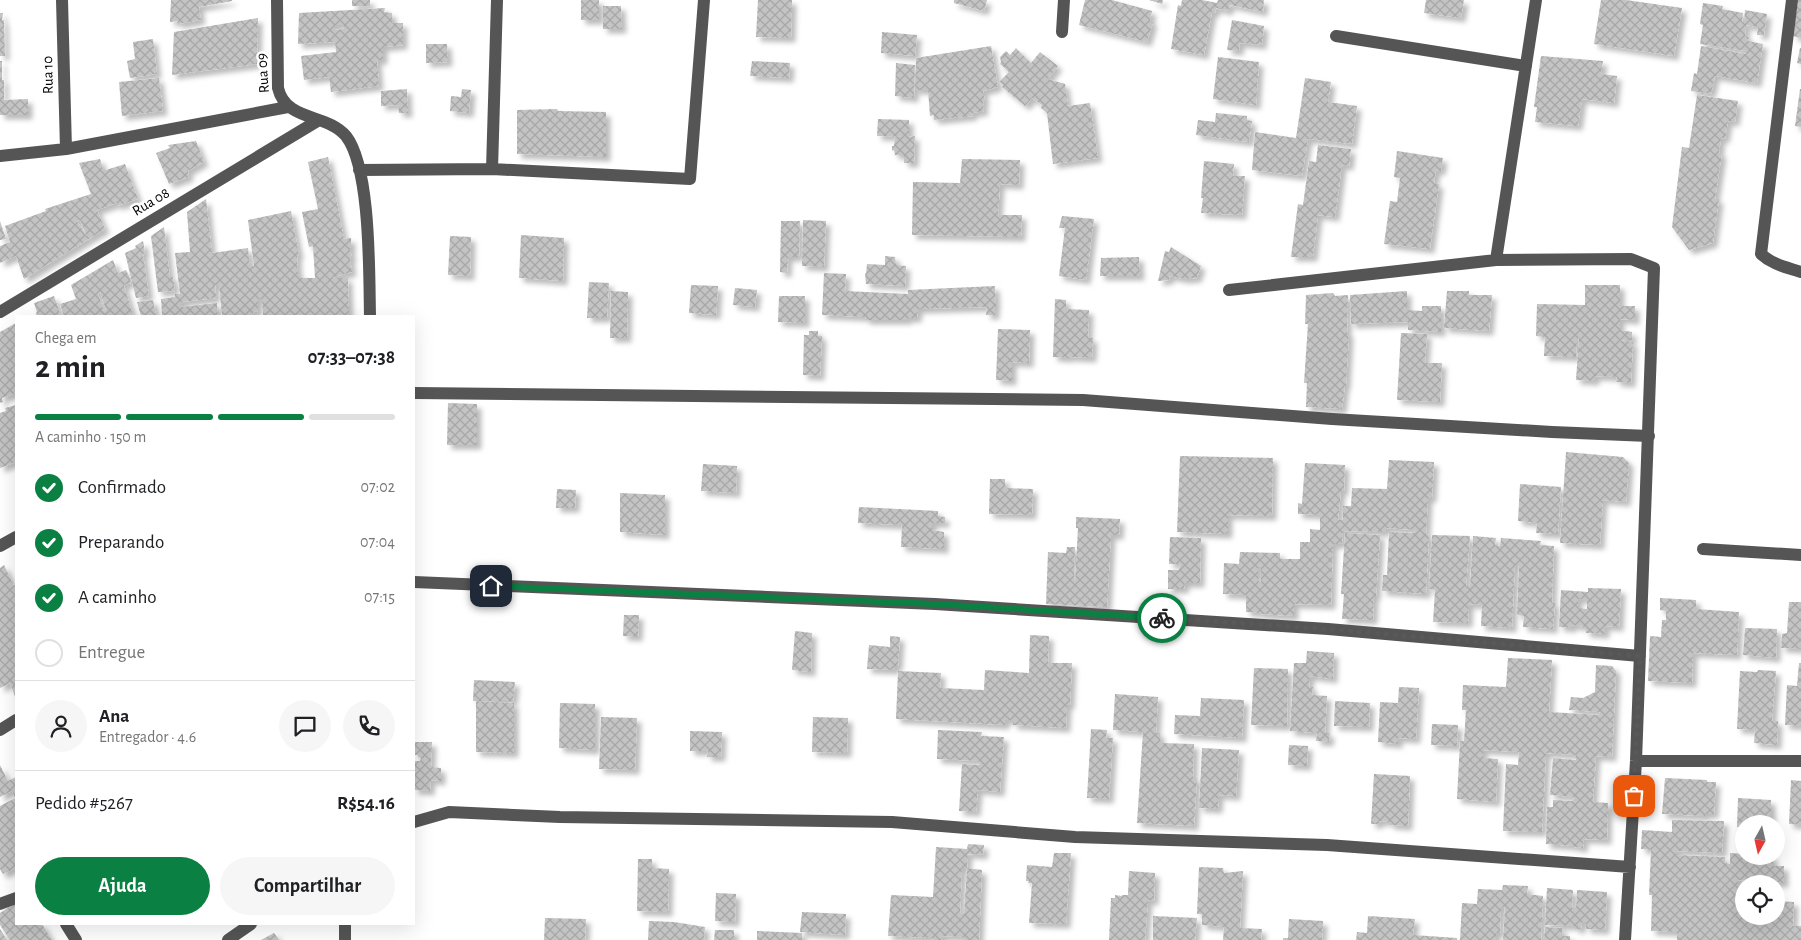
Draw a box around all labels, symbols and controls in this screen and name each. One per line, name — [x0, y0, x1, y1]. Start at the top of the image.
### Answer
street label: Rua 09 — [254, 52, 272, 94]
street label: Rua 10 — [40, 56, 56, 94]
street label: Rua 08 — [130, 185, 172, 219]
text: Chega em — [35, 330, 97, 346]
text: 07:33–07:38 — [307, 348, 395, 367]
text: 2 min — [35, 351, 106, 383]
text: A caminho · 150 m — [35, 429, 146, 445]
icon: check — [35, 474, 63, 502]
text: Confirmado — [78, 478, 166, 497]
text: 07:02 — [360, 479, 395, 495]
icon: check — [35, 529, 63, 557]
text: Preparando — [78, 533, 164, 552]
text: 07:04 — [360, 534, 395, 550]
pin — [470, 565, 512, 607]
icon: home — [477, 572, 505, 600]
icon: check — [35, 584, 63, 612]
text: A caminho — [78, 588, 157, 607]
text: 07:15 — [364, 589, 395, 605]
courier — [1137, 593, 1187, 643]
icon: bike — [1148, 604, 1176, 632]
text: Entregue — [78, 643, 145, 662]
button: person — [35, 700, 87, 752]
button: chat — [279, 700, 331, 752]
button: phone — [343, 700, 395, 752]
text: Ana — [99, 707, 129, 726]
text: Entregador · 4.6 — [99, 729, 196, 745]
pin — [1613, 775, 1655, 817]
icon: bag — [1620, 782, 1648, 810]
text: Pedido #5267 — [35, 794, 133, 813]
text: R$54.16 — [337, 794, 395, 813]
north arrow — [1735, 815, 1785, 865]
map controls — [1735, 815, 1785, 925]
button: Ajuda — [35, 857, 210, 915]
button: Compartilhar — [220, 857, 395, 915]
button: locate — [1735, 875, 1785, 925]

